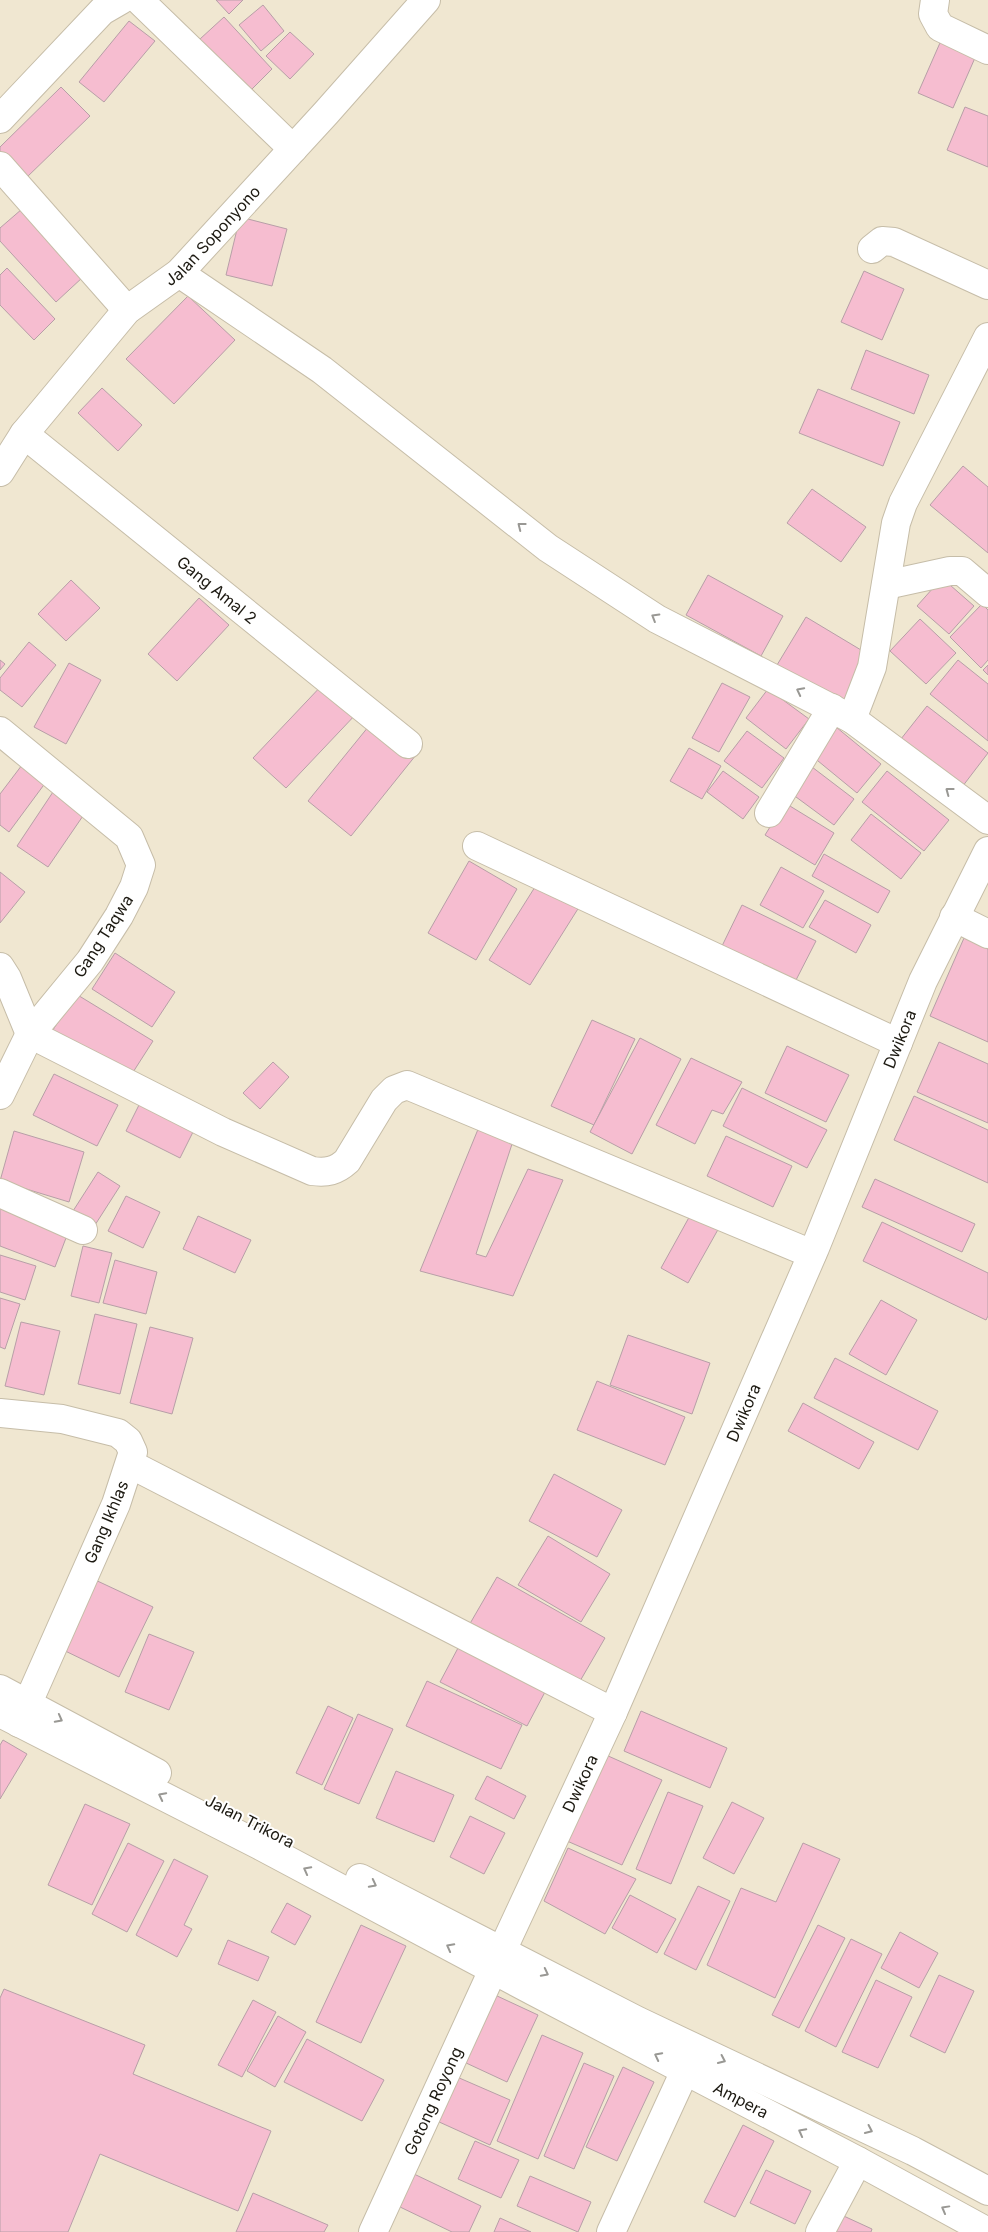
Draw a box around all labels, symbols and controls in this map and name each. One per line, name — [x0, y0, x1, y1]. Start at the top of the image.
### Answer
street label: Jalan Soponyono — [161, 181, 264, 290]
one-way arrow — [517, 523, 527, 532]
street label: Gang Amal 2 — [173, 552, 261, 628]
one-way arrow — [652, 614, 661, 624]
one-way arrow — [796, 687, 805, 697]
one-way arrow — [945, 788, 955, 797]
street label: Gang Taqwa — [69, 891, 137, 981]
street label: Dwikora — [879, 1007, 920, 1071]
street label: Dwikora — [722, 1380, 765, 1445]
street label: Gang Ikhlas — [79, 1477, 133, 1567]
one-way arrow — [53, 1713, 62, 1723]
street label: Dwikora — [558, 1751, 602, 1815]
street label: Jalan Trikora — [202, 1790, 298, 1852]
one-way arrow — [159, 1792, 168, 1802]
one-way arrow — [303, 1867, 312, 1877]
one-way arrow — [368, 1878, 377, 1888]
one-way arrow — [446, 1943, 455, 1953]
one-way arrow — [540, 1967, 549, 1977]
street label: Gotong Royong — [400, 2044, 466, 2158]
one-way arrow — [654, 2052, 663, 2062]
one-way arrow — [717, 2054, 726, 2065]
street label: Ampera — [710, 2077, 772, 2122]
one-way arrow — [864, 2124, 873, 2135]
one-way arrow — [798, 2128, 807, 2138]
one-way arrow — [942, 2205, 951, 2215]

